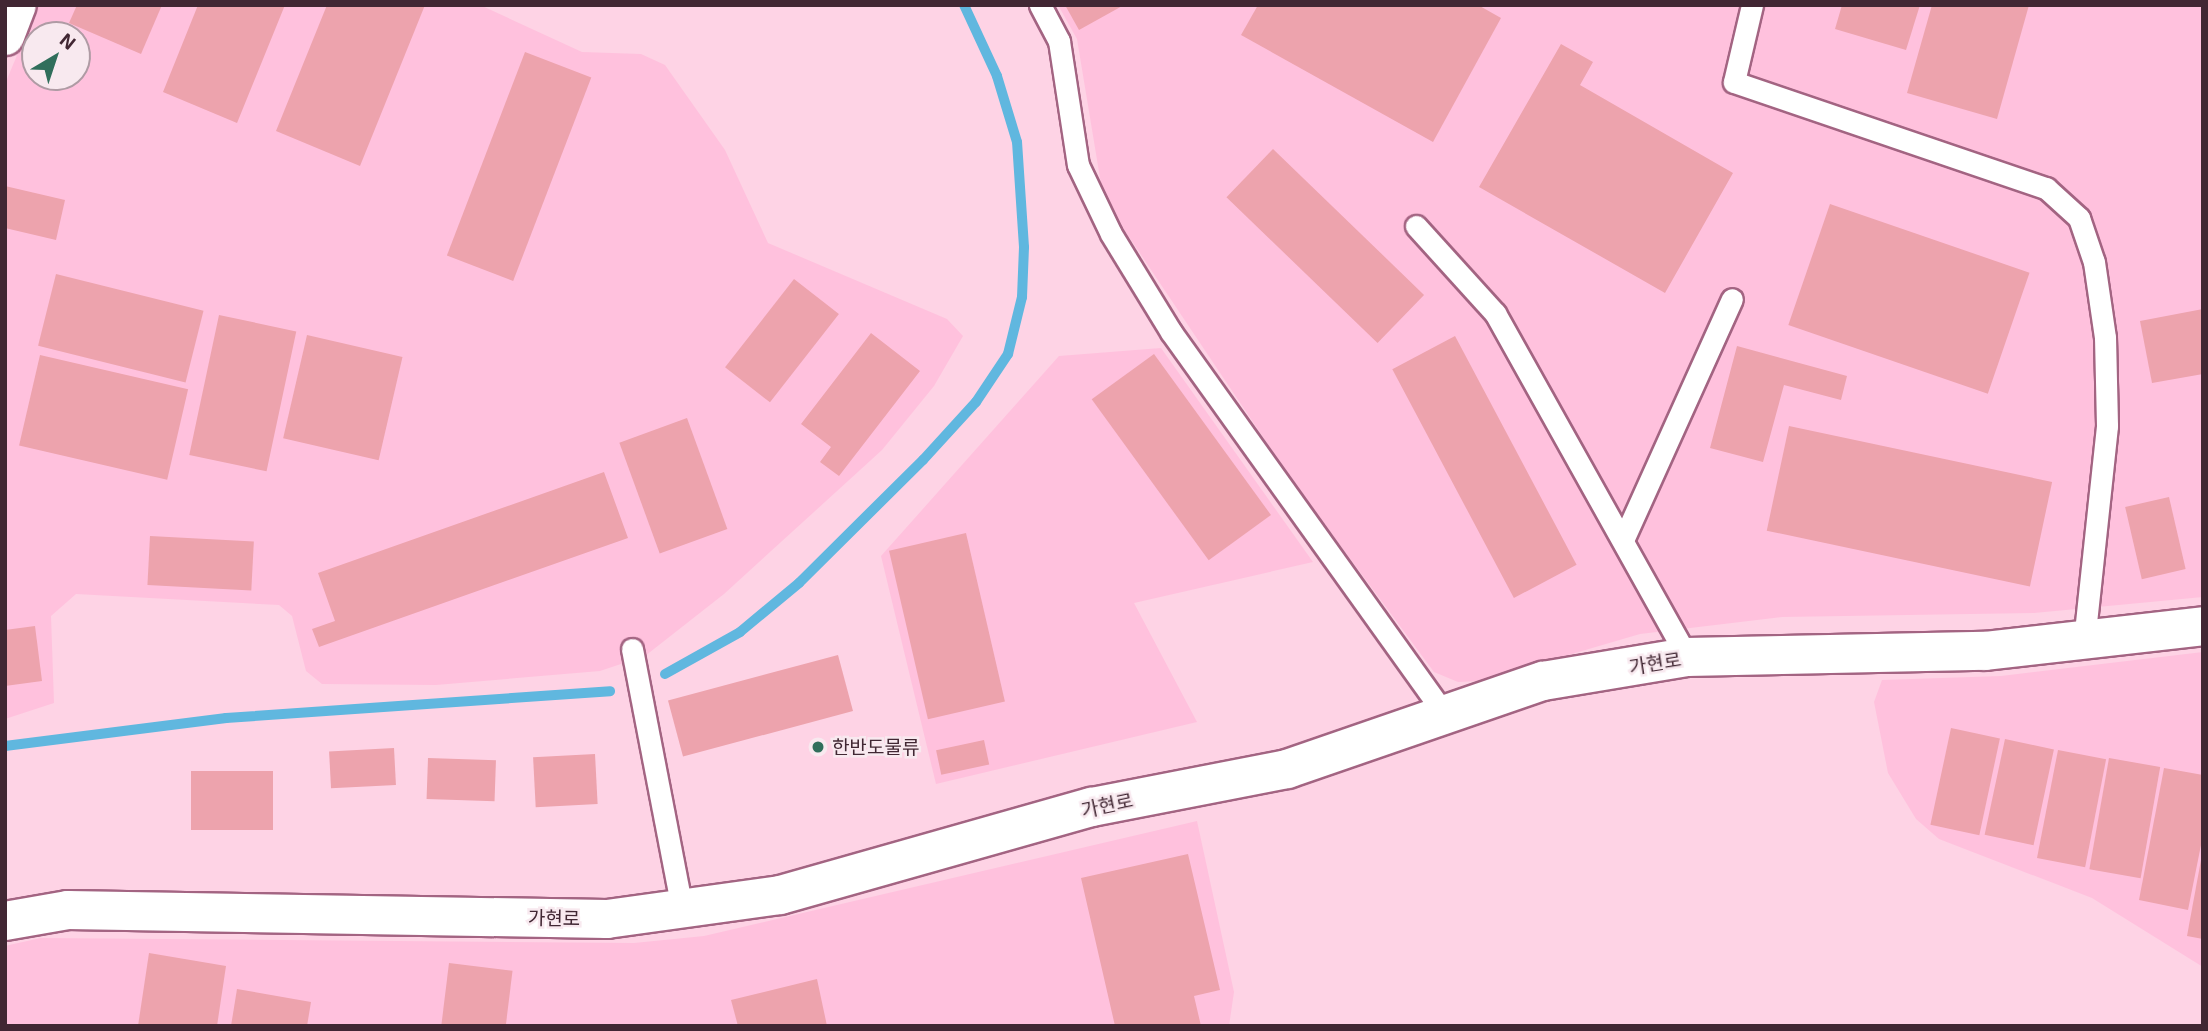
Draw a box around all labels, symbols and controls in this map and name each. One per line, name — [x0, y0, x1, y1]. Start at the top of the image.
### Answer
north arrow — [21, 21, 91, 91]
text: N — [56, 28, 81, 54]
street label: 가현로 — [1627, 648, 1683, 678]
place label: 한반도물류 — [832, 736, 919, 758]
marker: 한반도물류 — [810, 739, 826, 755]
street label: 가현로 — [1079, 788, 1135, 822]
street label: 가현로 — [528, 906, 580, 930]

